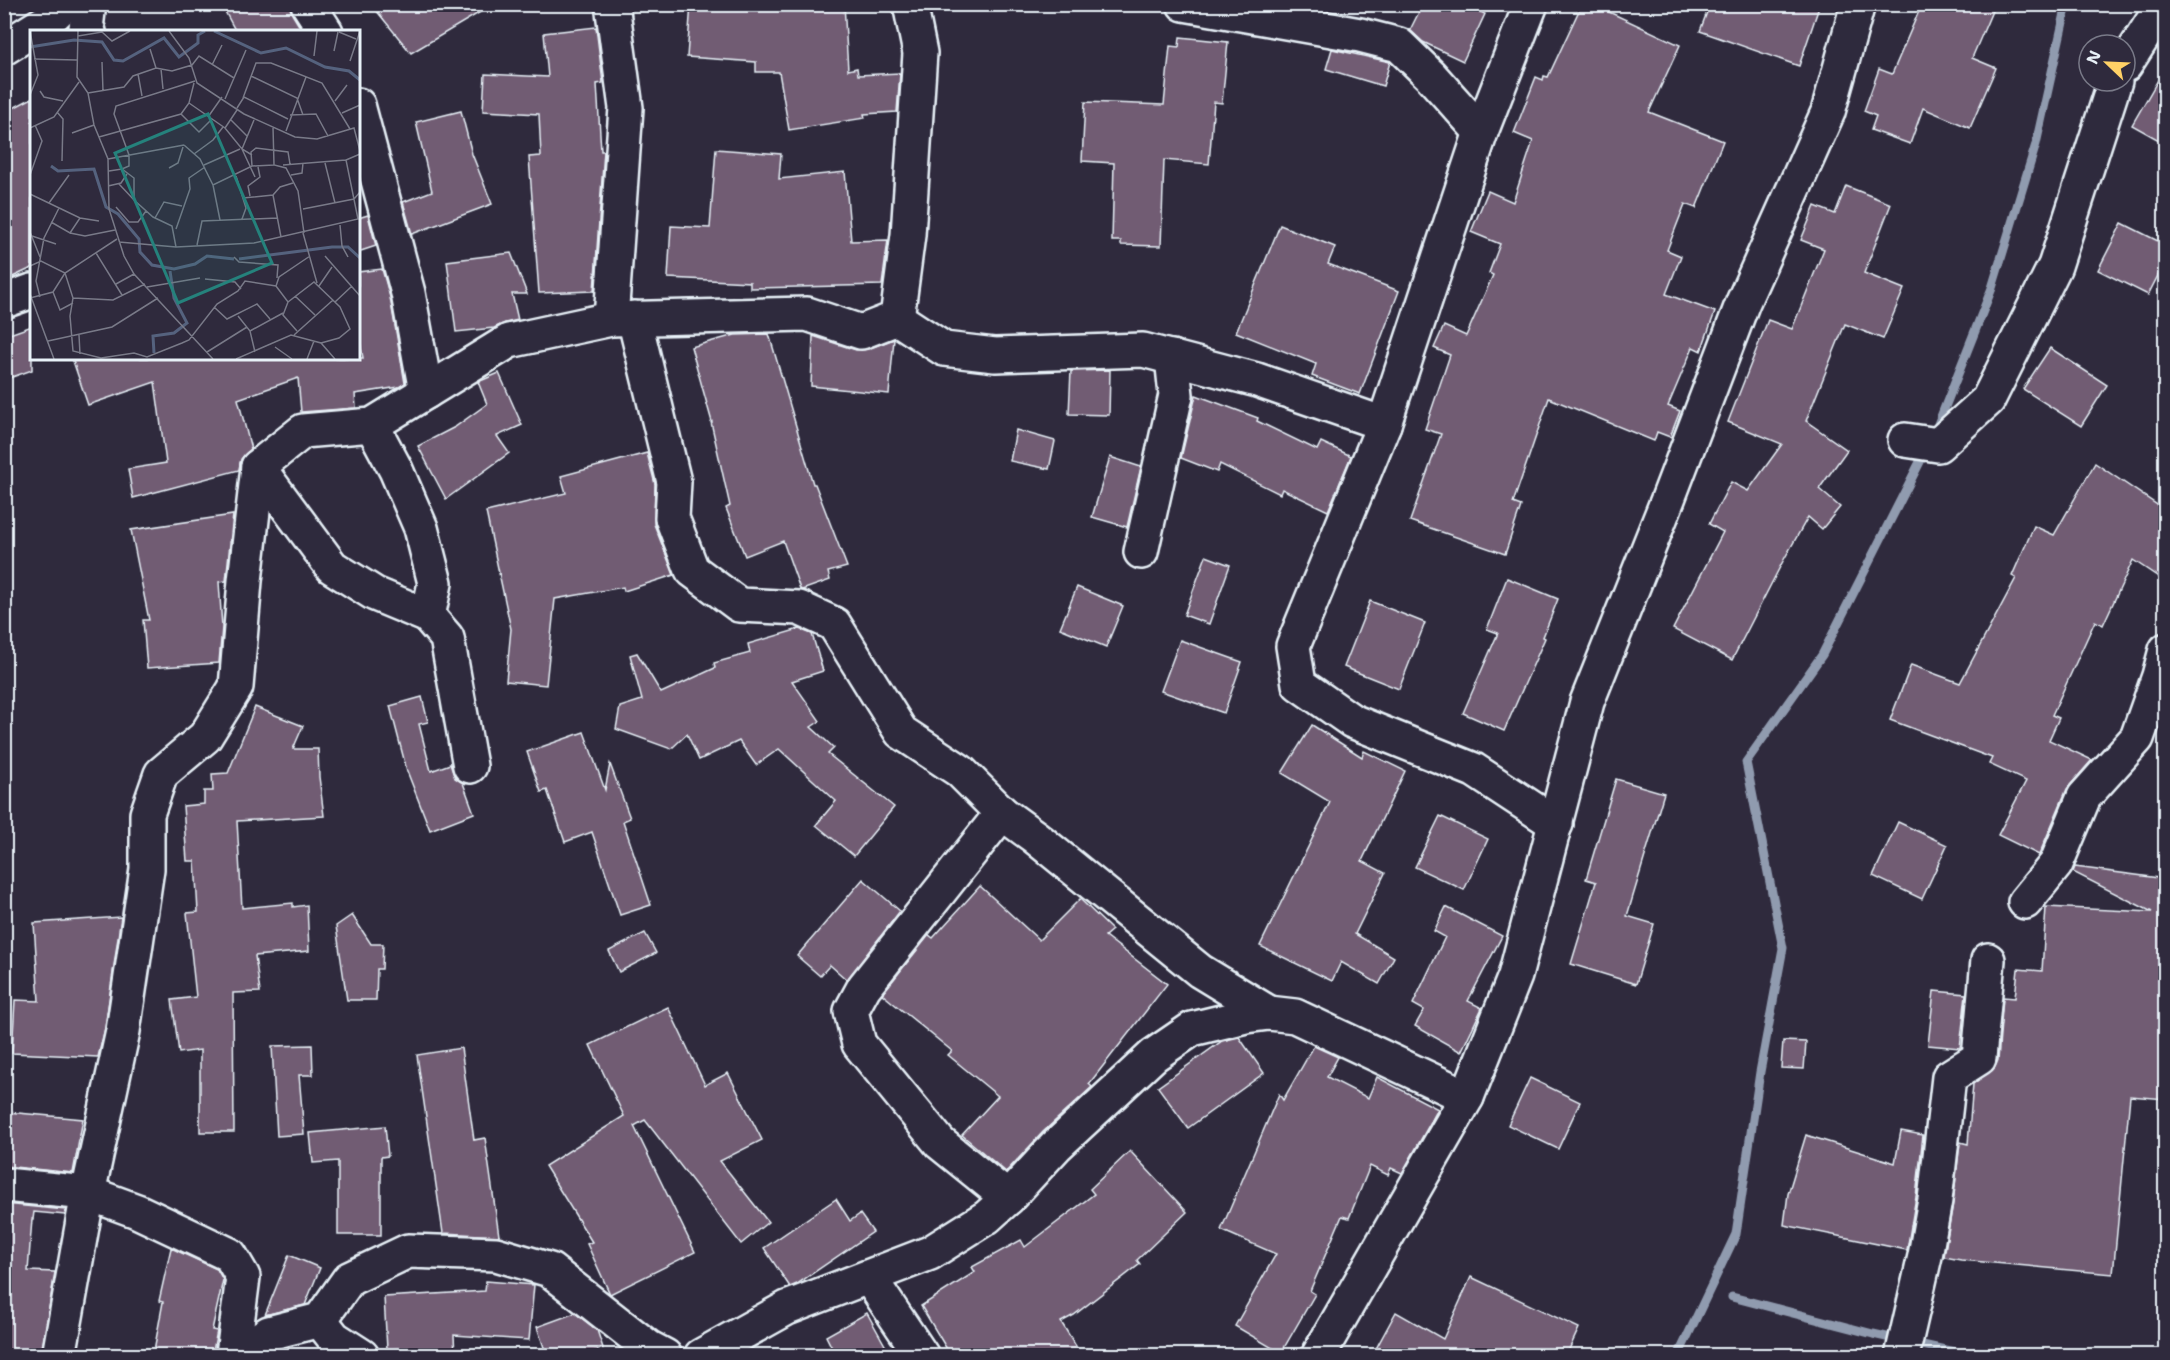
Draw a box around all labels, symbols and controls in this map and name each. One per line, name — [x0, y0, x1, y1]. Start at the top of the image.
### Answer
inset map — [30, 30, 360, 360]
north arrow — [2077, 33, 2137, 93]
text: N — [2082, 47, 2106, 67]

